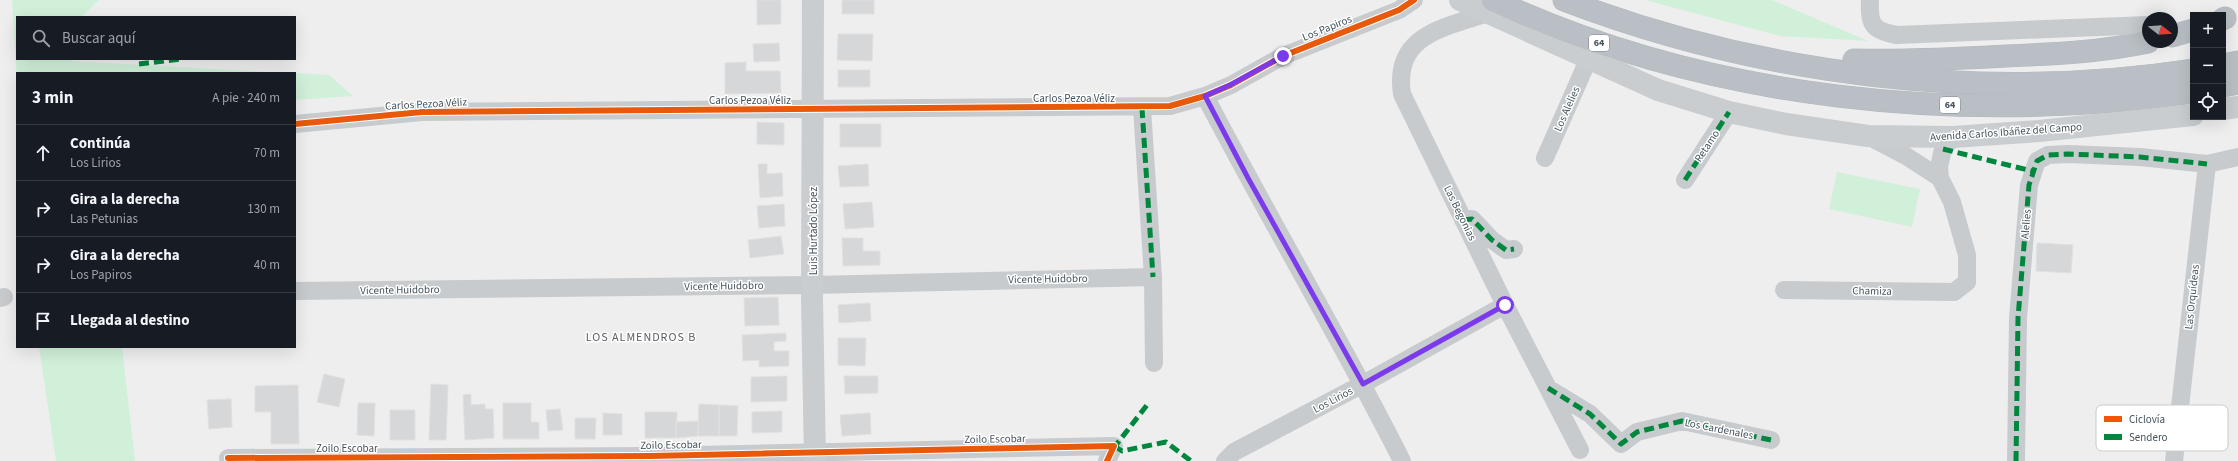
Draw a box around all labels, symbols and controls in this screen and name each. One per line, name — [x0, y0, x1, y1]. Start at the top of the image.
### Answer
street label: Los Papiros — [1300, 11, 1354, 45]
north arrow — [2142, 12, 2178, 48]
map controls — [2190, 12, 2226, 120]
button: + — [2190, 12, 2226, 48]
search box — [16, 16, 296, 60]
icon: search — [30, 27, 52, 49]
text: Buscar aquí — [62, 28, 135, 49]
road number: 64 — [1589, 35, 1609, 51]
route end — [1274, 47, 1292, 65]
button: − — [2190, 48, 2226, 84]
street label: Los Alelies — [1550, 84, 1584, 134]
button: locate — [2190, 84, 2226, 120]
text: 3 min — [32, 86, 73, 110]
text: A pie · 240 m — [212, 89, 280, 107]
street label: Carlos Pezoa Véliz — [1033, 91, 1115, 106]
street label: Carlos Pezoa Véliz — [709, 93, 791, 108]
street label: Carlos Pezoa Véliz — [385, 94, 468, 114]
road number: 64 — [1940, 97, 1960, 113]
street label: Avenida Carlos Ibáñez del Campo — [1929, 119, 2083, 145]
street label: Retamo — [1691, 127, 1723, 165]
text: Continúa — [70, 133, 131, 154]
icon: ahead — [32, 142, 54, 164]
text: 70 m — [254, 144, 280, 162]
text: Los Lirios — [70, 154, 121, 172]
street label: Las Begonias — [1440, 183, 1480, 243]
street label: Luis Hurtado López — [806, 186, 821, 275]
text: Gira a la derecha — [70, 189, 180, 210]
icon: right — [32, 198, 54, 220]
text: 130 m — [247, 200, 280, 218]
street label: Alelies — [2017, 208, 2035, 240]
text: Las Petunias — [70, 210, 138, 228]
text: Gira a la derecha — [70, 245, 180, 266]
icon: right — [32, 254, 54, 276]
text: 40 m — [254, 256, 280, 274]
street label: Las Orquídeas — [2181, 263, 2203, 330]
text: Los Papiros — [70, 266, 132, 284]
street label: Vicente Huidobro — [1008, 271, 1088, 287]
street label: Vicente Huidobro — [684, 278, 764, 294]
street label: Vicente Huidobro — [360, 282, 440, 298]
street label: Chamiza — [1852, 283, 1892, 299]
route start — [1496, 296, 1514, 314]
icon: arrive — [32, 310, 54, 332]
text: Llegada al destino — [70, 310, 190, 331]
district label: LOS ALMENDROS B — [586, 329, 696, 346]
street label: Los Lirios — [1310, 383, 1356, 417]
legend — [2096, 405, 2228, 451]
text: Ciclovía — [2129, 412, 2165, 427]
street label: Los Cardenales — [1683, 415, 1755, 443]
text: Sendero — [2129, 430, 2168, 445]
street label: Zoilo Escobar — [964, 431, 1026, 447]
street label: Zoilo Escobar — [640, 437, 702, 453]
street label: Zoilo Escobar — [316, 441, 378, 456]

